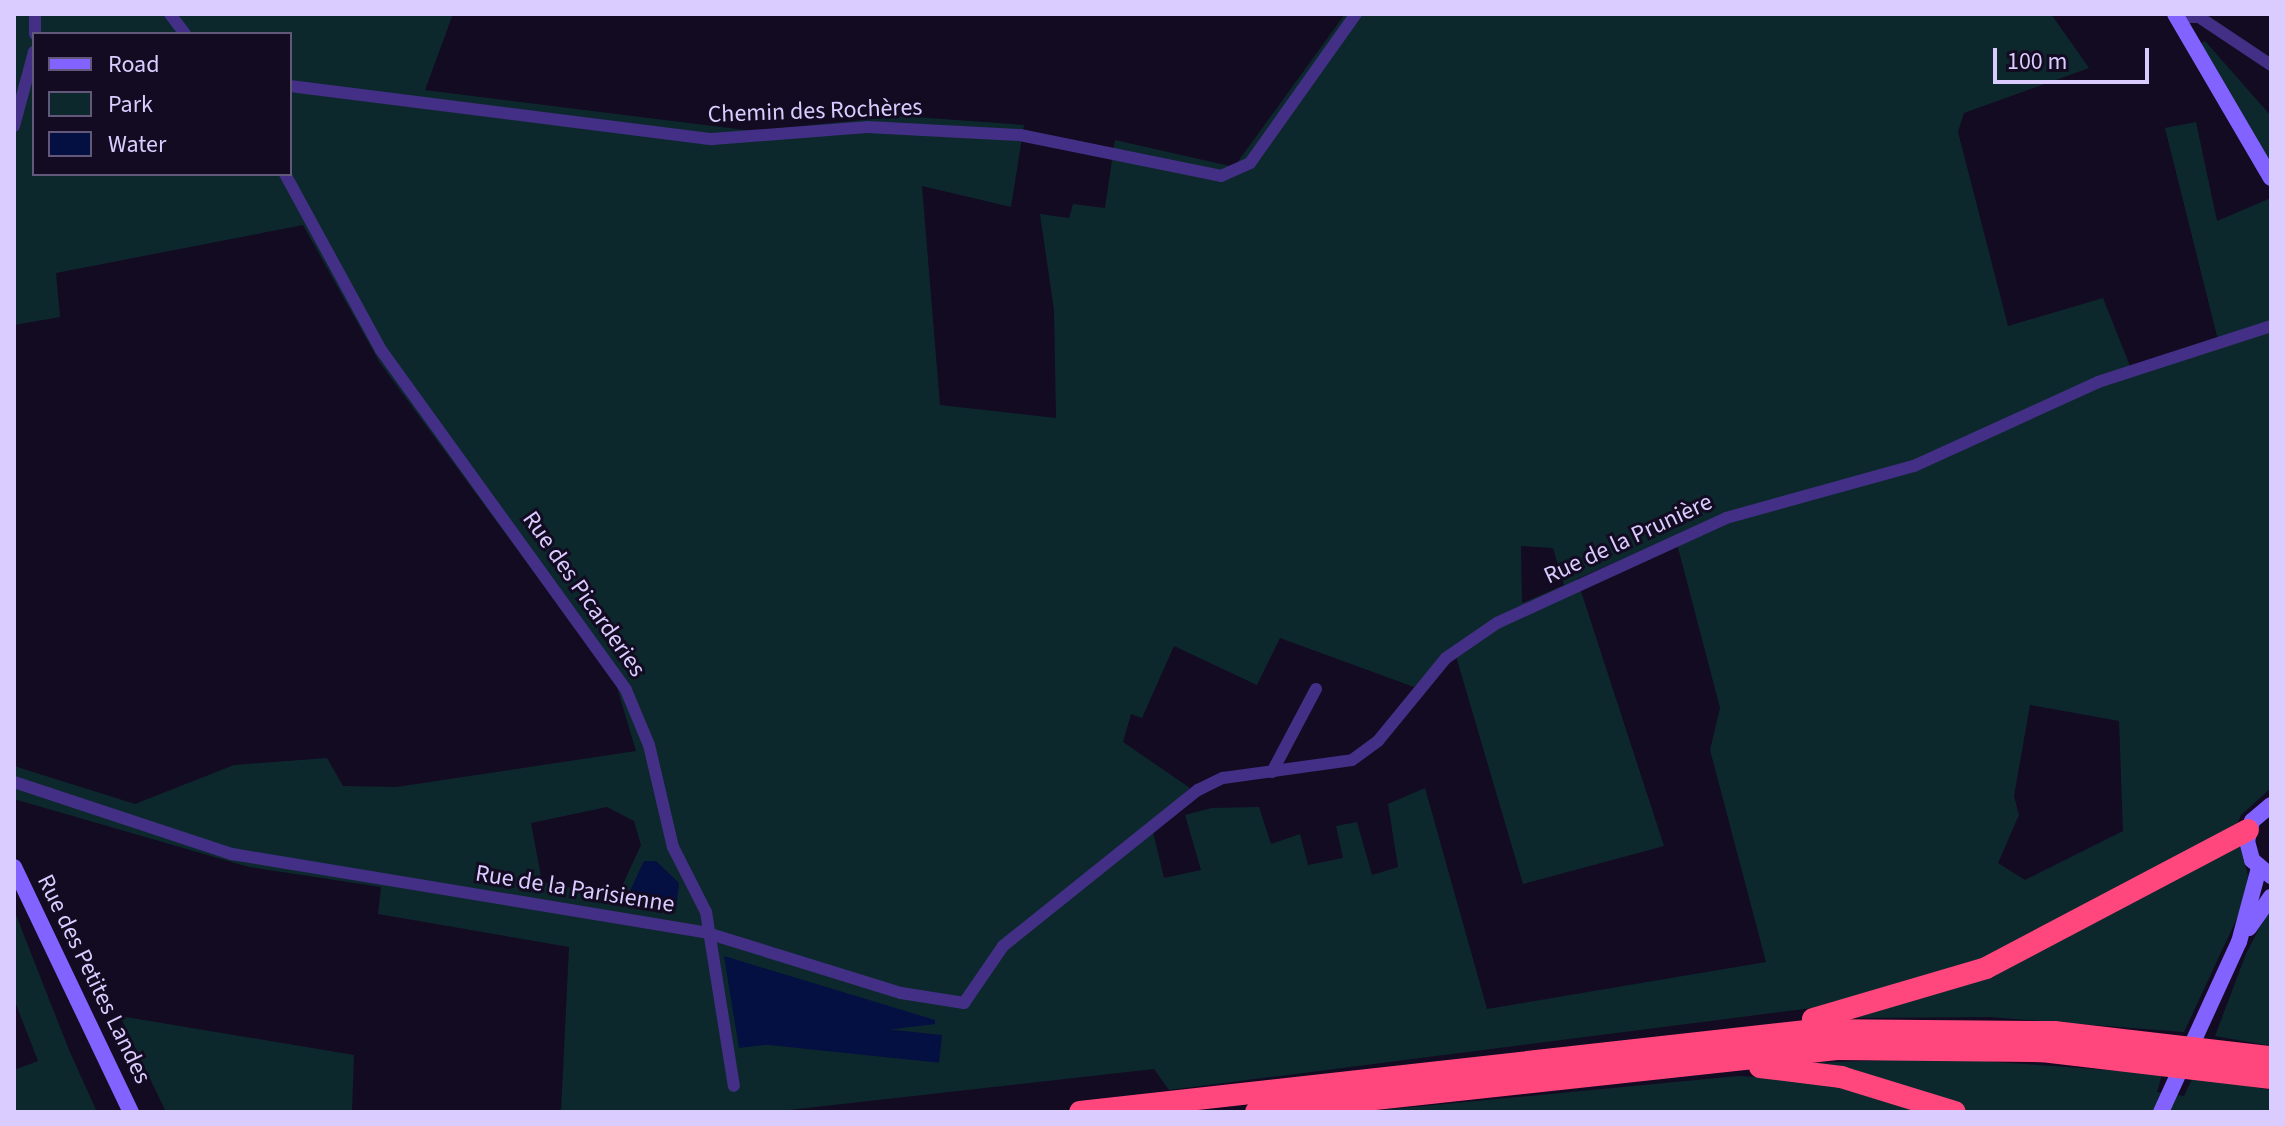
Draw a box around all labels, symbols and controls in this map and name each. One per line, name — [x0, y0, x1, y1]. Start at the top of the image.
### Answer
legend — [32, 32, 292, 176]
scale bar — [1997, 32, 2153, 82]
text: 100 m — [2007, 44, 2067, 79]
text: Road — [108, 47, 160, 82]
text: Park — [108, 87, 153, 122]
street label: Chemin des Rochères — [707, 93, 923, 129]
text: Water — [108, 127, 166, 162]
street label: Rue de la Prunière — [1539, 487, 1717, 591]
street label: Rue des Picarderies — [516, 506, 652, 682]
street label: Rue de la Parisienne — [473, 859, 677, 919]
street label: Rue des Petites Landes — [31, 870, 157, 1088]

